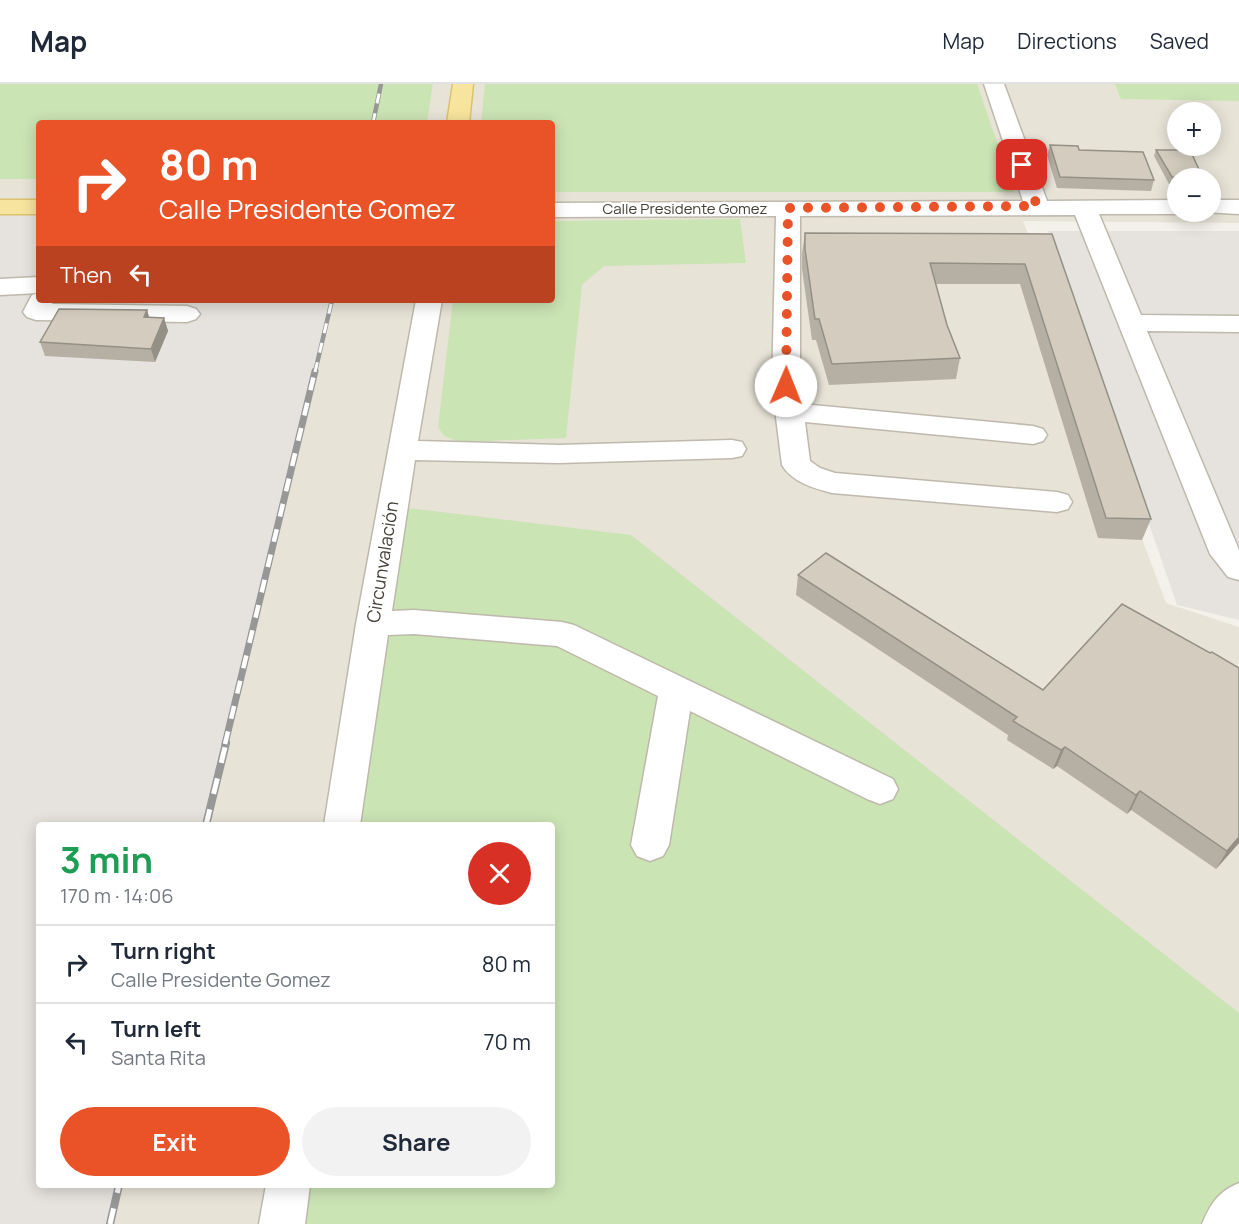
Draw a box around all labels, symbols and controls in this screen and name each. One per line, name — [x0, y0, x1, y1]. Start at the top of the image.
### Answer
text: Map — [30, 22, 87, 60]
text: Map — [943, 27, 984, 55]
text: Directions — [1017, 27, 1117, 55]
text: Saved — [1150, 27, 1209, 55]
map controls — [1167, 102, 1221, 222]
button: + — [1167, 102, 1221, 156]
text: 80 m — [159, 135, 259, 193]
pin — [996, 139, 1047, 190]
icon: right — [60, 144, 138, 222]
icon: arrive — [1005, 148, 1038, 181]
button: − — [1167, 168, 1221, 222]
text: Calle Presidente Gomez — [159, 190, 456, 227]
street label: Calle Presidente Gomez — [603, 198, 768, 219]
icon: left — [124, 258, 157, 291]
text: Then — [60, 260, 112, 290]
position arrow — [754, 354, 818, 418]
street label: Circunvalación — [361, 499, 403, 624]
text: 3 min — [60, 835, 153, 884]
button: close — [468, 842, 531, 905]
text: 170 m · 14:06 — [60, 882, 174, 909]
text: Turn right — [111, 936, 216, 966]
icon: right — [60, 948, 93, 981]
text: 80 m — [482, 949, 531, 979]
text: Calle Presidente Gomez — [111, 966, 331, 993]
text: Turn left — [111, 1014, 201, 1044]
icon: left — [60, 1026, 93, 1059]
text: 70 m — [483, 1027, 531, 1057]
text: Santa Rita — [111, 1044, 206, 1071]
button: Exit — [60, 1107, 290, 1176]
button: Share — [302, 1107, 531, 1176]

